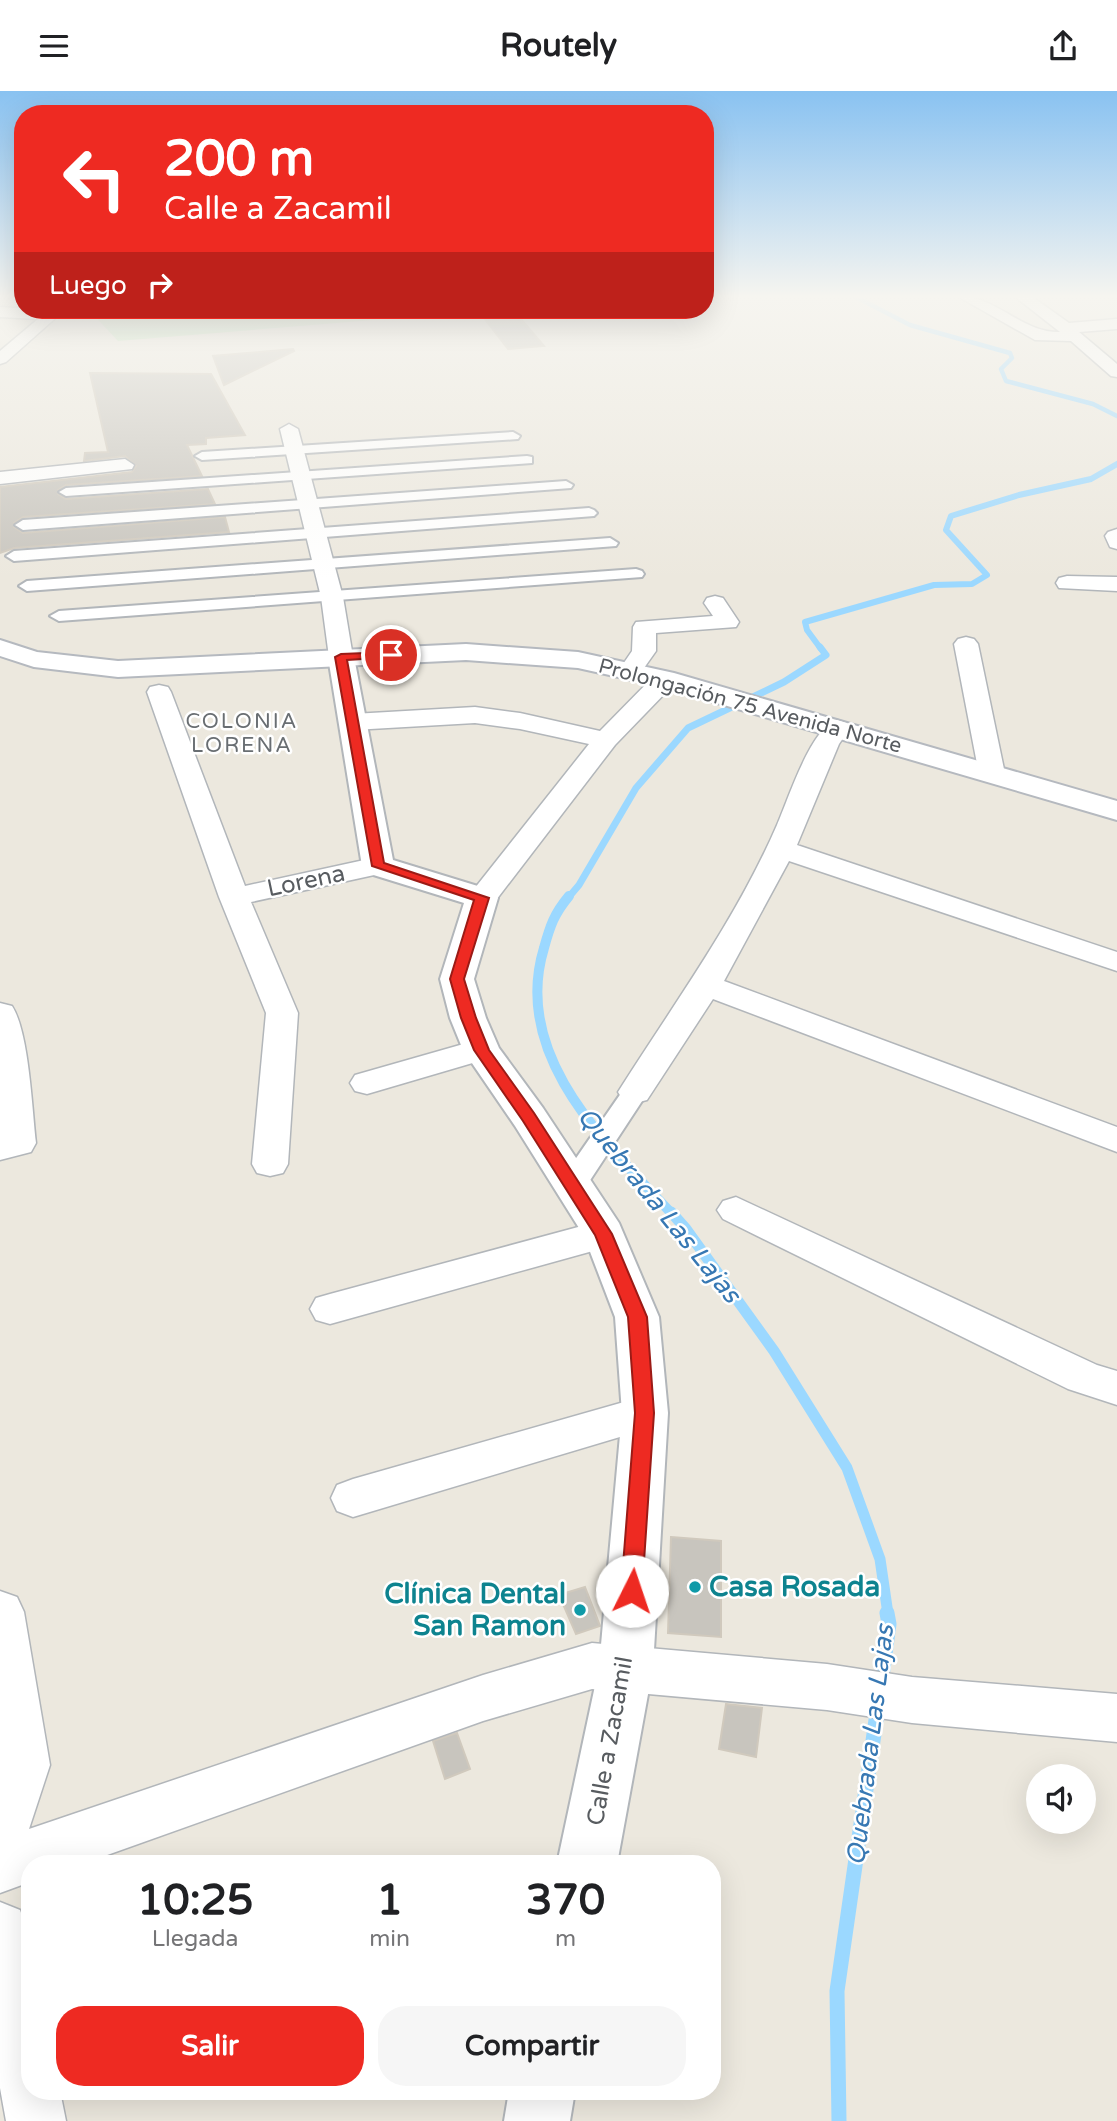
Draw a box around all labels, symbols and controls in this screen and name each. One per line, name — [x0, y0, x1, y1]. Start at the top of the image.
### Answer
icon: menu — [35, 27, 73, 65]
text: Routely — [500, 27, 617, 65]
icon: share — [1044, 27, 1082, 65]
text: 200 m — [164, 130, 314, 189]
icon: left — [49, 133, 140, 224]
text: Calle a Zacamil — [164, 190, 392, 228]
icon: right — [141, 266, 179, 304]
text: Luego — [49, 270, 127, 301]
pin — [361, 625, 421, 685]
icon: arrive — [372, 636, 410, 674]
street label: Prolongación 75 Avenida Norte — [596, 653, 905, 759]
district label: COLONIA LORENA — [186, 709, 298, 758]
street label: Lorena — [264, 859, 348, 903]
water label: Quebrada Las Lajas — [571, 1101, 748, 1310]
position arrow — [595, 1554, 669, 1628]
place label: Casa Rosada — [709, 1570, 880, 1604]
place label: Clínica Dental San Ramon — [384, 1577, 566, 1643]
marker: Casa Rosada — [687, 1579, 703, 1595]
marker: Clínica Dental San Ramon — [572, 1602, 588, 1618]
water label: Quebrada Las Lajas — [840, 1621, 900, 1867]
street label: Calle a Zacamil — [581, 1654, 639, 1828]
map controls — [1026, 1764, 1096, 1834]
button: sound — [1026, 1764, 1096, 1834]
text: 10:25 — [137, 1875, 253, 1926]
text: 1 — [376, 1875, 403, 1926]
text: 370 — [526, 1875, 605, 1926]
text: Llegada — [152, 1925, 239, 1953]
text: min — [369, 1925, 410, 1953]
text: m — [555, 1925, 576, 1953]
button: Salir — [56, 2006, 364, 2086]
button: Compartir — [378, 2006, 686, 2086]

